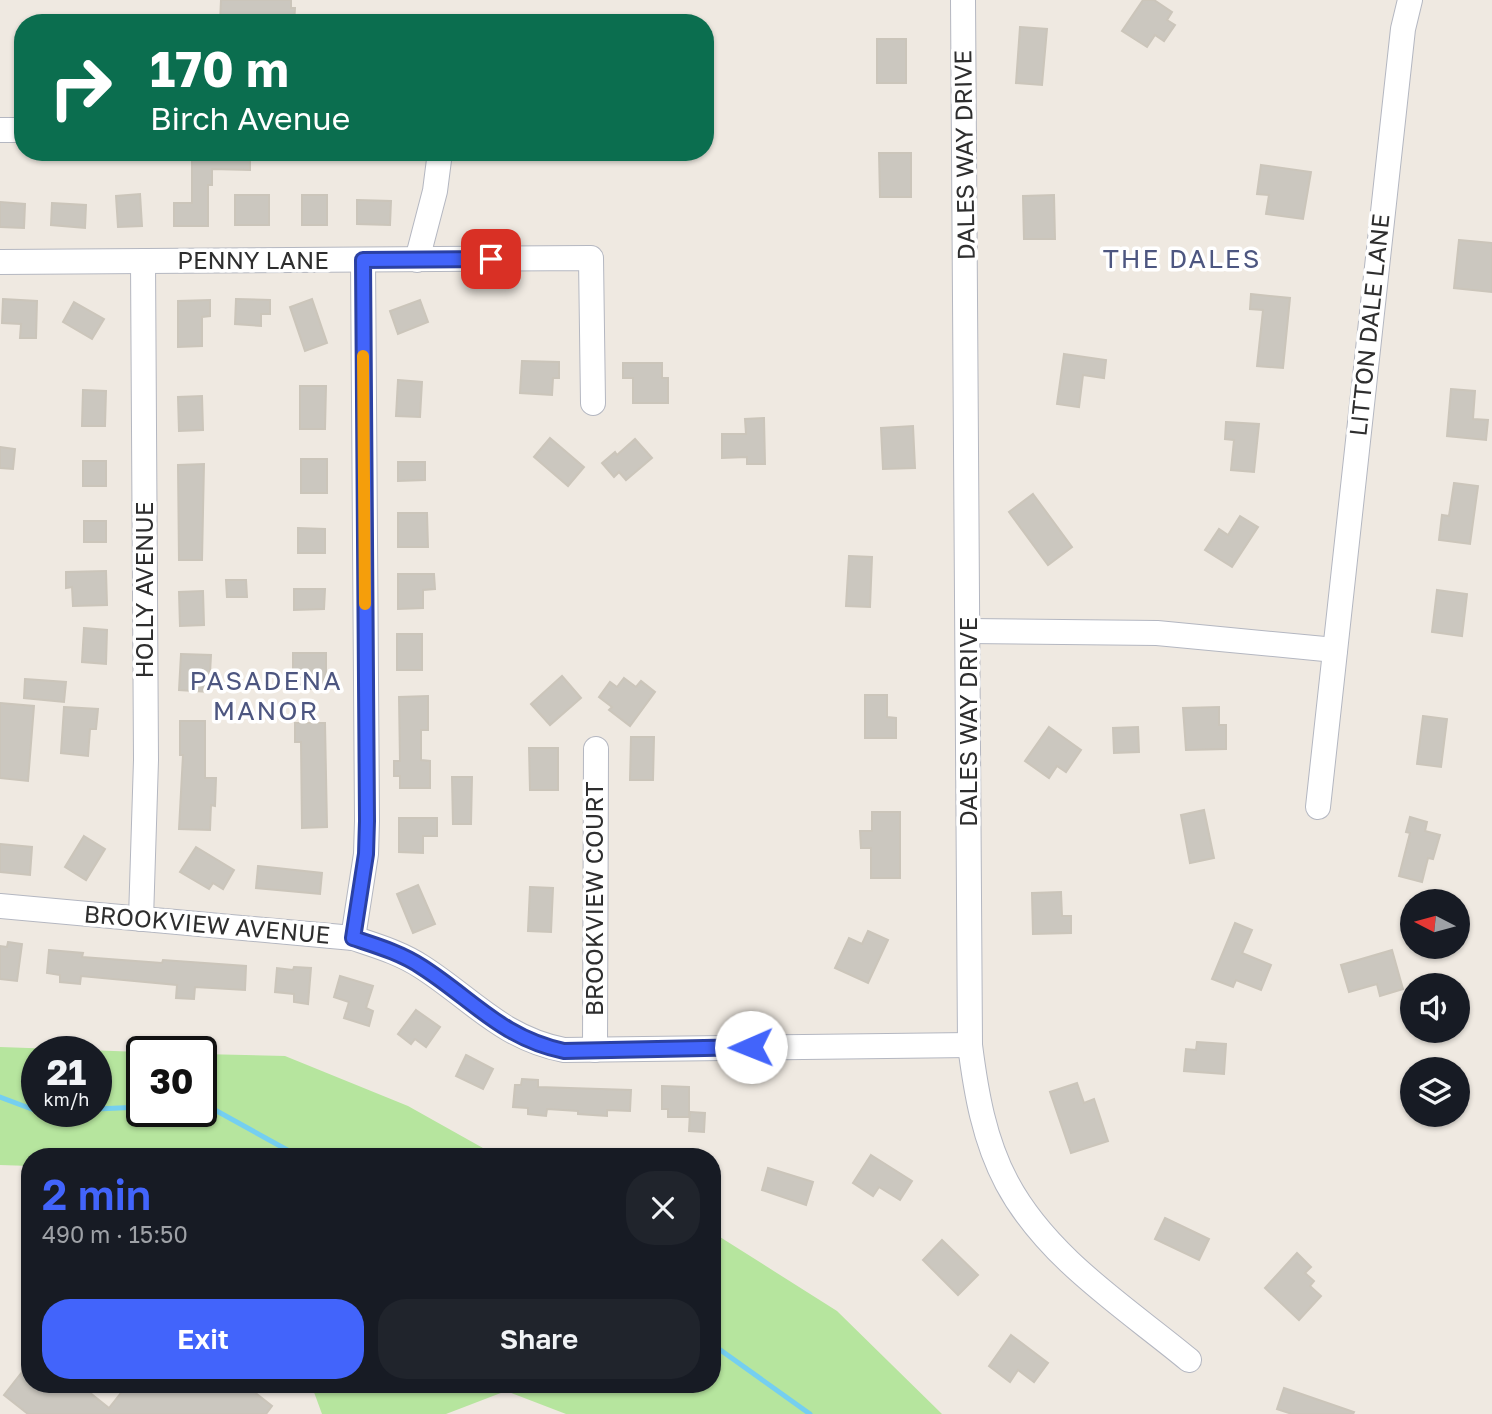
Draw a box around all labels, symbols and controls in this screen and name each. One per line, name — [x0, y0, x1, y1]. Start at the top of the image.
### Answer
text: 170 m — [150, 39, 289, 98]
icon: right — [35, 42, 126, 133]
street label: DALES WAY DRIVE — [947, 50, 980, 260]
text: Birch Avenue — [150, 99, 350, 137]
street label: LITTON DALE LANE — [1342, 212, 1395, 438]
pin — [461, 229, 521, 289]
icon: arrive — [472, 240, 510, 278]
district label: THE DALES — [1103, 243, 1261, 274]
street label: PENNY LANE — [177, 245, 329, 274]
street label: HOLLY AVENUE — [129, 502, 158, 678]
street label: DALES WAY DRIVE — [953, 617, 982, 827]
district label: PASADENA MANOR — [189, 665, 343, 726]
street label: BROOKVIEW COURT — [579, 782, 608, 1016]
north arrow — [1400, 889, 1470, 959]
map controls — [1400, 889, 1470, 1127]
street label: BROOKVIEW AVENUE — [83, 898, 331, 949]
button: sound — [1400, 973, 1470, 1043]
position arrow — [714, 1010, 788, 1084]
speed limit sign: 30 — [126, 1036, 217, 1127]
text: 21 — [47, 1051, 86, 1093]
button: layers — [1400, 1057, 1470, 1127]
text: km/h — [44, 1088, 89, 1110]
text: 2 min — [42, 1169, 151, 1219]
button: close — [626, 1171, 700, 1245]
text: 490 m · 15:50 — [42, 1220, 188, 1248]
button: Exit — [42, 1299, 364, 1379]
button: Share — [378, 1299, 700, 1379]

